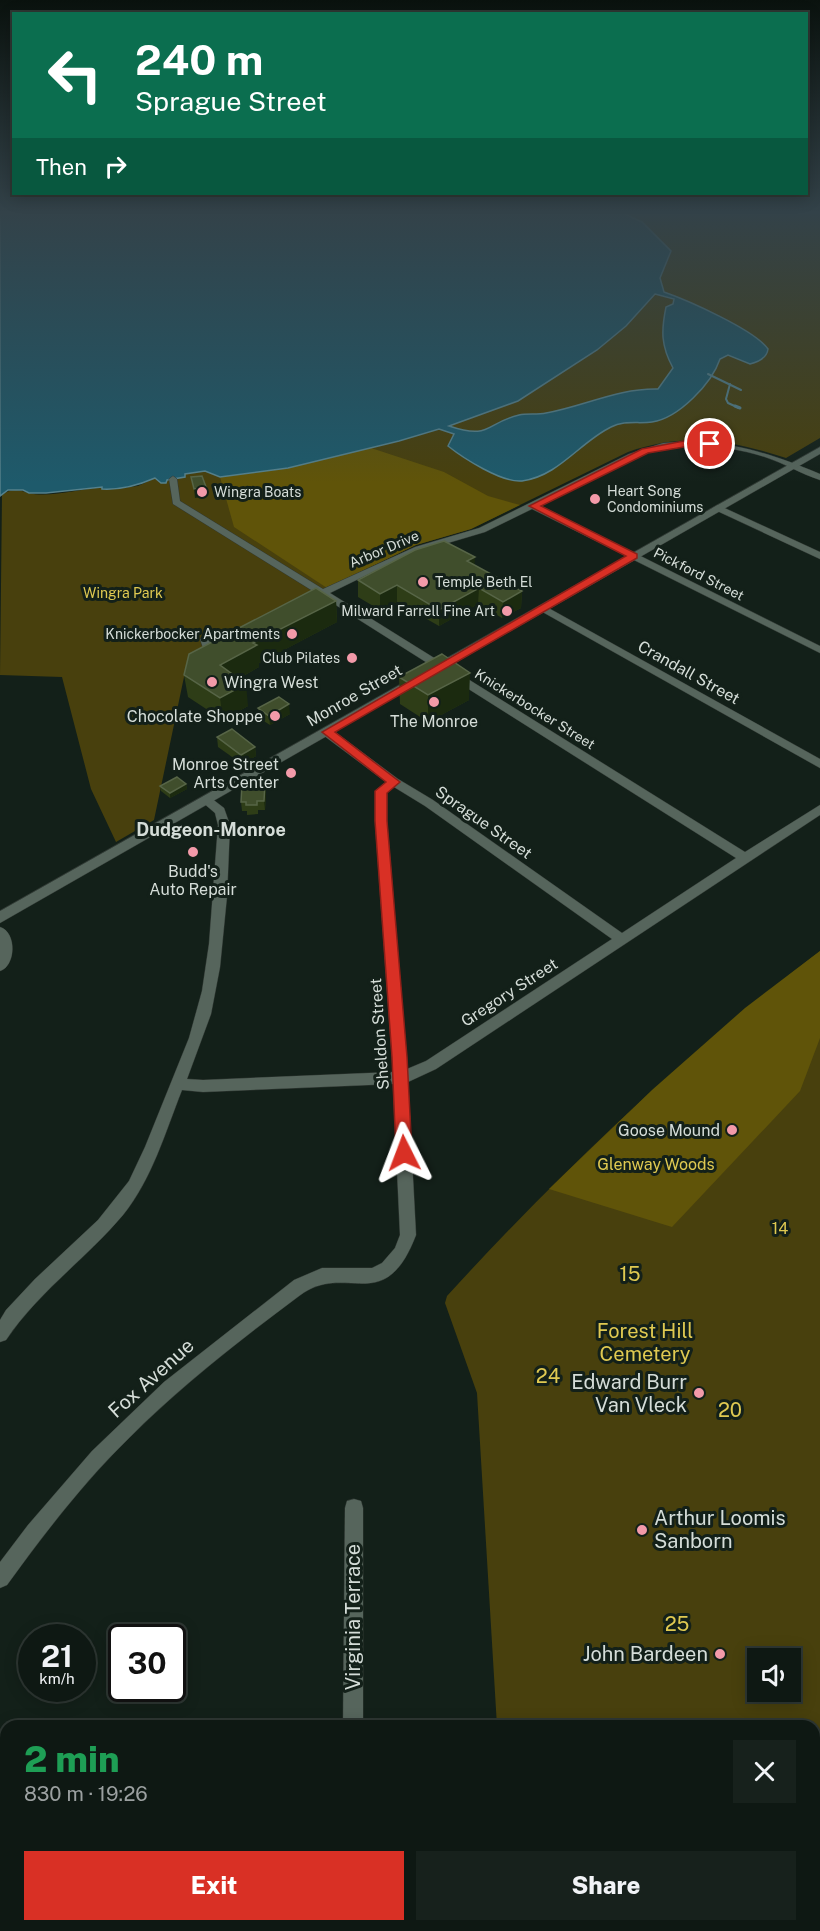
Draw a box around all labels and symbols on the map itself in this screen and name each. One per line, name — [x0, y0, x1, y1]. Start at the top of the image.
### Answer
pin — [684, 418, 735, 469]
place label: Heart Song Condominiums — [607, 483, 703, 515]
place label: Wingra Boats — [214, 484, 301, 500]
marker: Wingra Boats — [195, 485, 209, 499]
marker: Heart Song Condominiums — [588, 492, 602, 506]
street label: Arbor Drive — [347, 527, 421, 571]
street label: Pickford Street — [651, 544, 747, 604]
place label: Temple Beth El — [435, 574, 533, 590]
marker: Temple Beth El — [416, 575, 430, 589]
park label: Wingra Park — [83, 585, 163, 601]
place label: Milward Farrell Fine Art — [341, 603, 495, 619]
marker: Milward Farrell Fine Art — [500, 604, 514, 618]
place label: Knickerbocker Apartments — [105, 626, 280, 642]
marker: Knickerbocker Apartments — [285, 627, 299, 641]
street label: Crandall Street — [635, 637, 743, 708]
place label: Club Pilates — [262, 650, 340, 666]
marker: Club Pilates — [345, 651, 359, 665]
street label: Monroe Street — [303, 660, 405, 730]
street label: Knickerbocker Street — [472, 665, 598, 753]
place label: Wingra West — [224, 673, 319, 692]
marker: Wingra West — [205, 675, 219, 689]
marker: The Monroe — [427, 695, 441, 709]
place label: Chocolate Shoppe — [127, 707, 263, 726]
marker: Chocolate Shoppe — [268, 709, 282, 723]
place label: The Monroe — [390, 712, 478, 731]
place label: Monroe Street Arts Center — [172, 755, 279, 792]
marker: Monroe Street Arts Center — [284, 766, 298, 780]
street label: Sprague Street — [432, 782, 536, 863]
district label: Dudgeon-Monroe — [136, 819, 286, 840]
marker: Budd's Auto Repair — [186, 845, 200, 859]
place label: Budd's Auto Repair — [149, 862, 237, 899]
street label: Gregory Street — [457, 954, 561, 1031]
street label: Sheldon Street — [366, 977, 393, 1090]
position arrow — [372, 1121, 436, 1185]
place label: Goose Mound — [618, 1121, 720, 1140]
marker: Goose Mound — [725, 1123, 739, 1137]
park label: Glenway Woods — [597, 1155, 715, 1174]
park label: 14 — [772, 1219, 788, 1238]
park label: 15 — [620, 1262, 640, 1286]
park label: Forest Hill Cemetery — [597, 1319, 693, 1366]
street label: Fox Avenue — [103, 1333, 199, 1423]
park label: 24 — [536, 1364, 560, 1388]
place label: Edward Burr Van Vleck — [571, 1370, 687, 1417]
marker: Edward Burr Van Vleck — [692, 1386, 706, 1400]
park label: 20 — [718, 1398, 742, 1422]
place label: Arthur Loomis Sanborn — [654, 1506, 786, 1553]
marker: Arthur Loomis Sanborn — [635, 1523, 649, 1537]
street label: Virginia Terrace — [341, 1544, 365, 1690]
park label: 25 — [665, 1612, 689, 1636]
speed limit sign: 30 — [108, 1624, 186, 1702]
place label: John Bardeen — [583, 1642, 708, 1666]
marker: John Bardeen — [713, 1647, 727, 1661]

